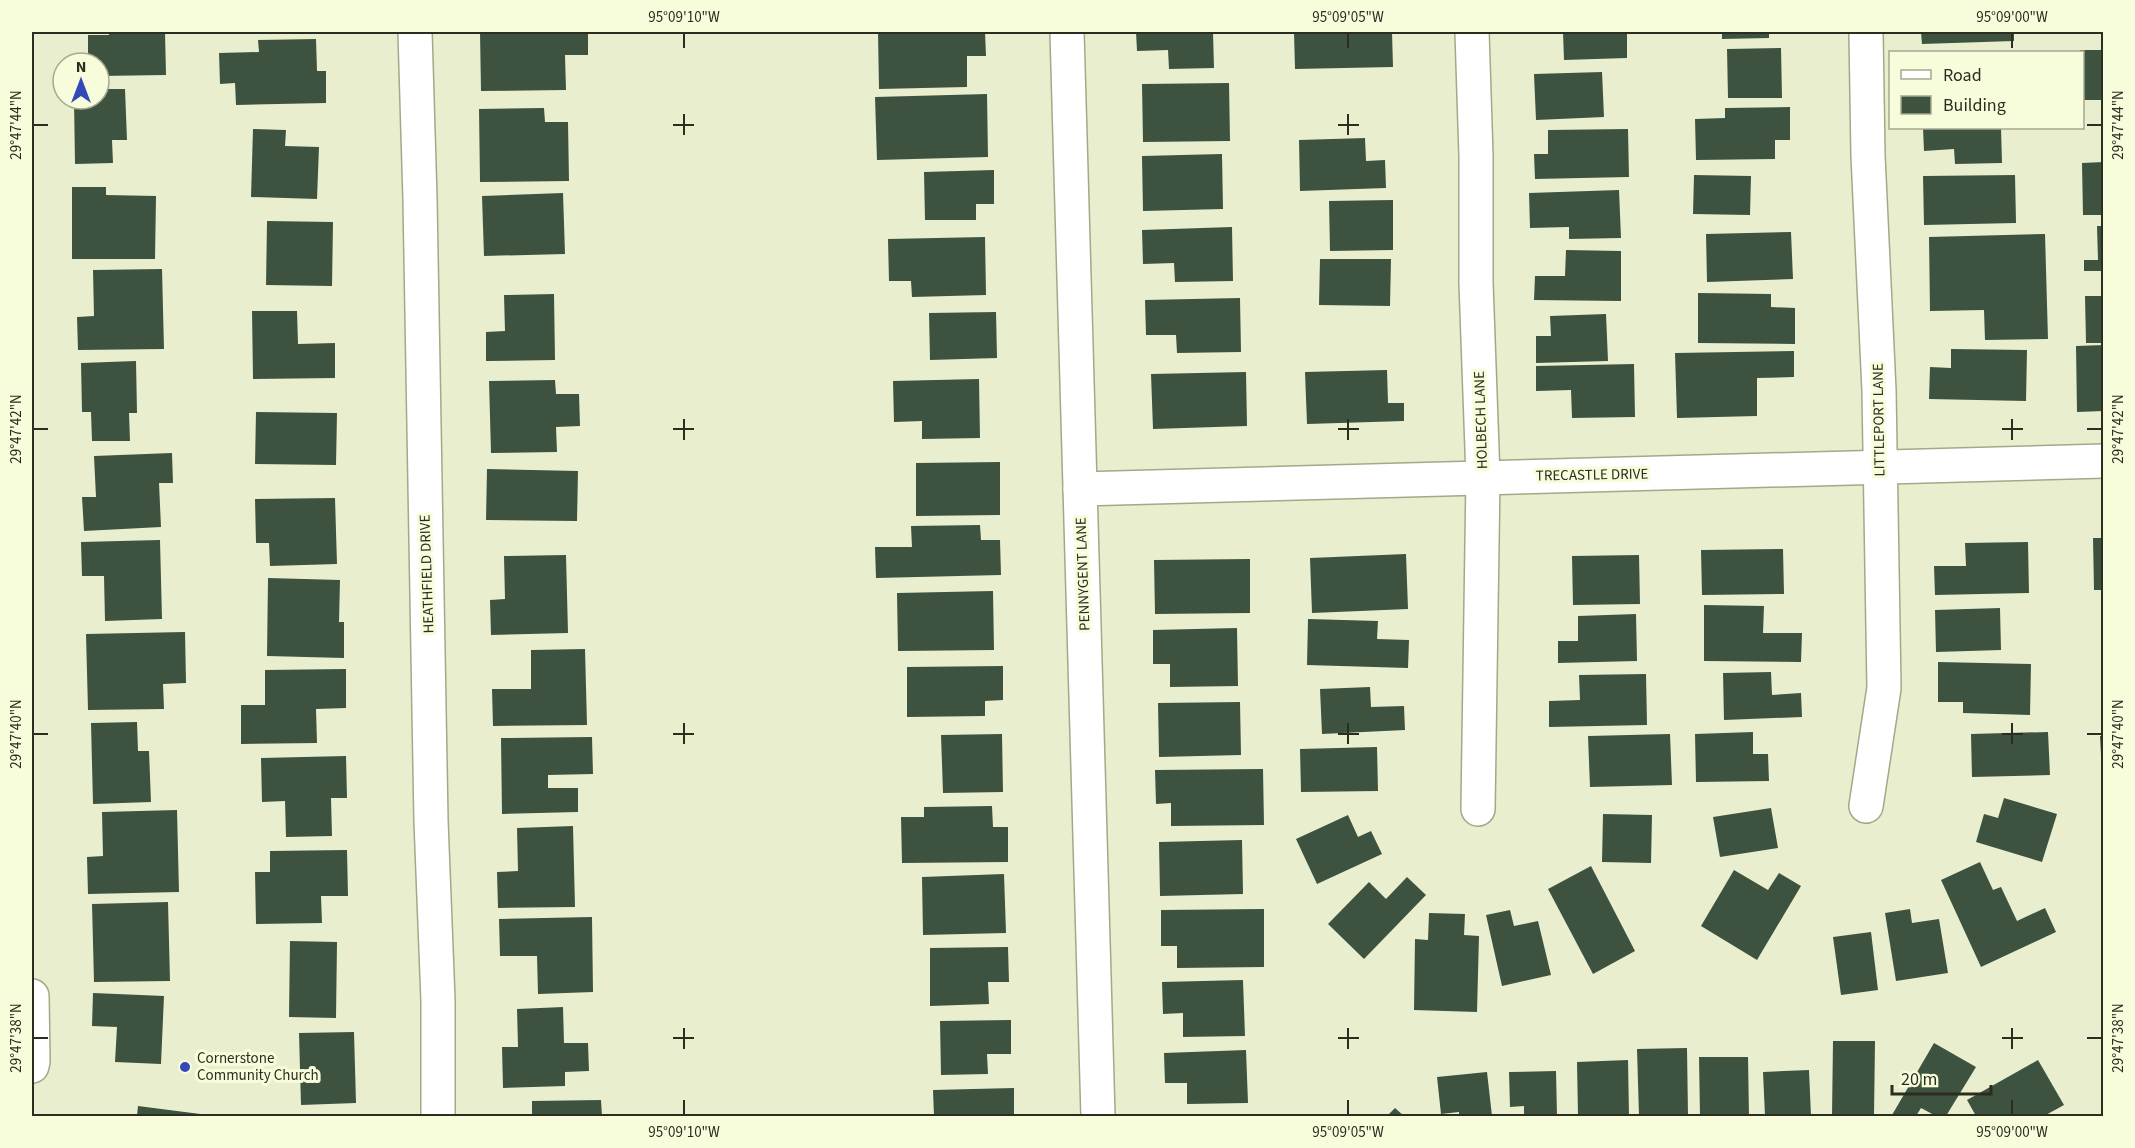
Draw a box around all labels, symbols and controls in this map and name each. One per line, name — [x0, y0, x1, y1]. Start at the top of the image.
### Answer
text: 95°09'10"W — [648, 7, 720, 28]
text: 95°09'05"W — [1312, 7, 1384, 28]
text: 95°09'00"W — [1976, 7, 2048, 28]
north arrow — [51, 51, 111, 111]
legend — [1889, 51, 2084, 129]
text: N — [76, 56, 86, 78]
text: Road — [1943, 63, 1982, 88]
text: 29°47'44"N — [6, 90, 27, 160]
text: 29°47'44"N — [2108, 90, 2129, 160]
text: Building — [1943, 93, 2006, 118]
street label: LITTLEPORT LANE — [1868, 363, 1890, 477]
street label: HOLBECH LANE — [1469, 370, 1493, 469]
text: 29°47'42"N — [6, 394, 27, 464]
text: 29°47'42"N — [2108, 394, 2129, 464]
street label: TRECASTLE DRIVE — [1536, 464, 1648, 486]
street label: HEATHFIELD DRIVE — [414, 514, 440, 634]
street label: PENNYGENT LANE — [1071, 517, 1095, 631]
text: 29°47'40"N — [6, 699, 27, 769]
text: 29°47'40"N — [2108, 699, 2129, 769]
text: 29°47'38"N — [6, 1003, 27, 1073]
text: 29°47'38"N — [2108, 1003, 2129, 1073]
place label: Cornerstone Community Church — [197, 1048, 319, 1086]
scale bar — [1892, 1058, 1991, 1096]
marker: Cornerstone Community Church — [178, 1060, 192, 1074]
text: 20 m — [1901, 1067, 1937, 1092]
text: 95°09'10"W — [648, 1122, 720, 1143]
text: 95°09'05"W — [1312, 1122, 1384, 1143]
text: 95°09'00"W — [1976, 1122, 2048, 1143]

